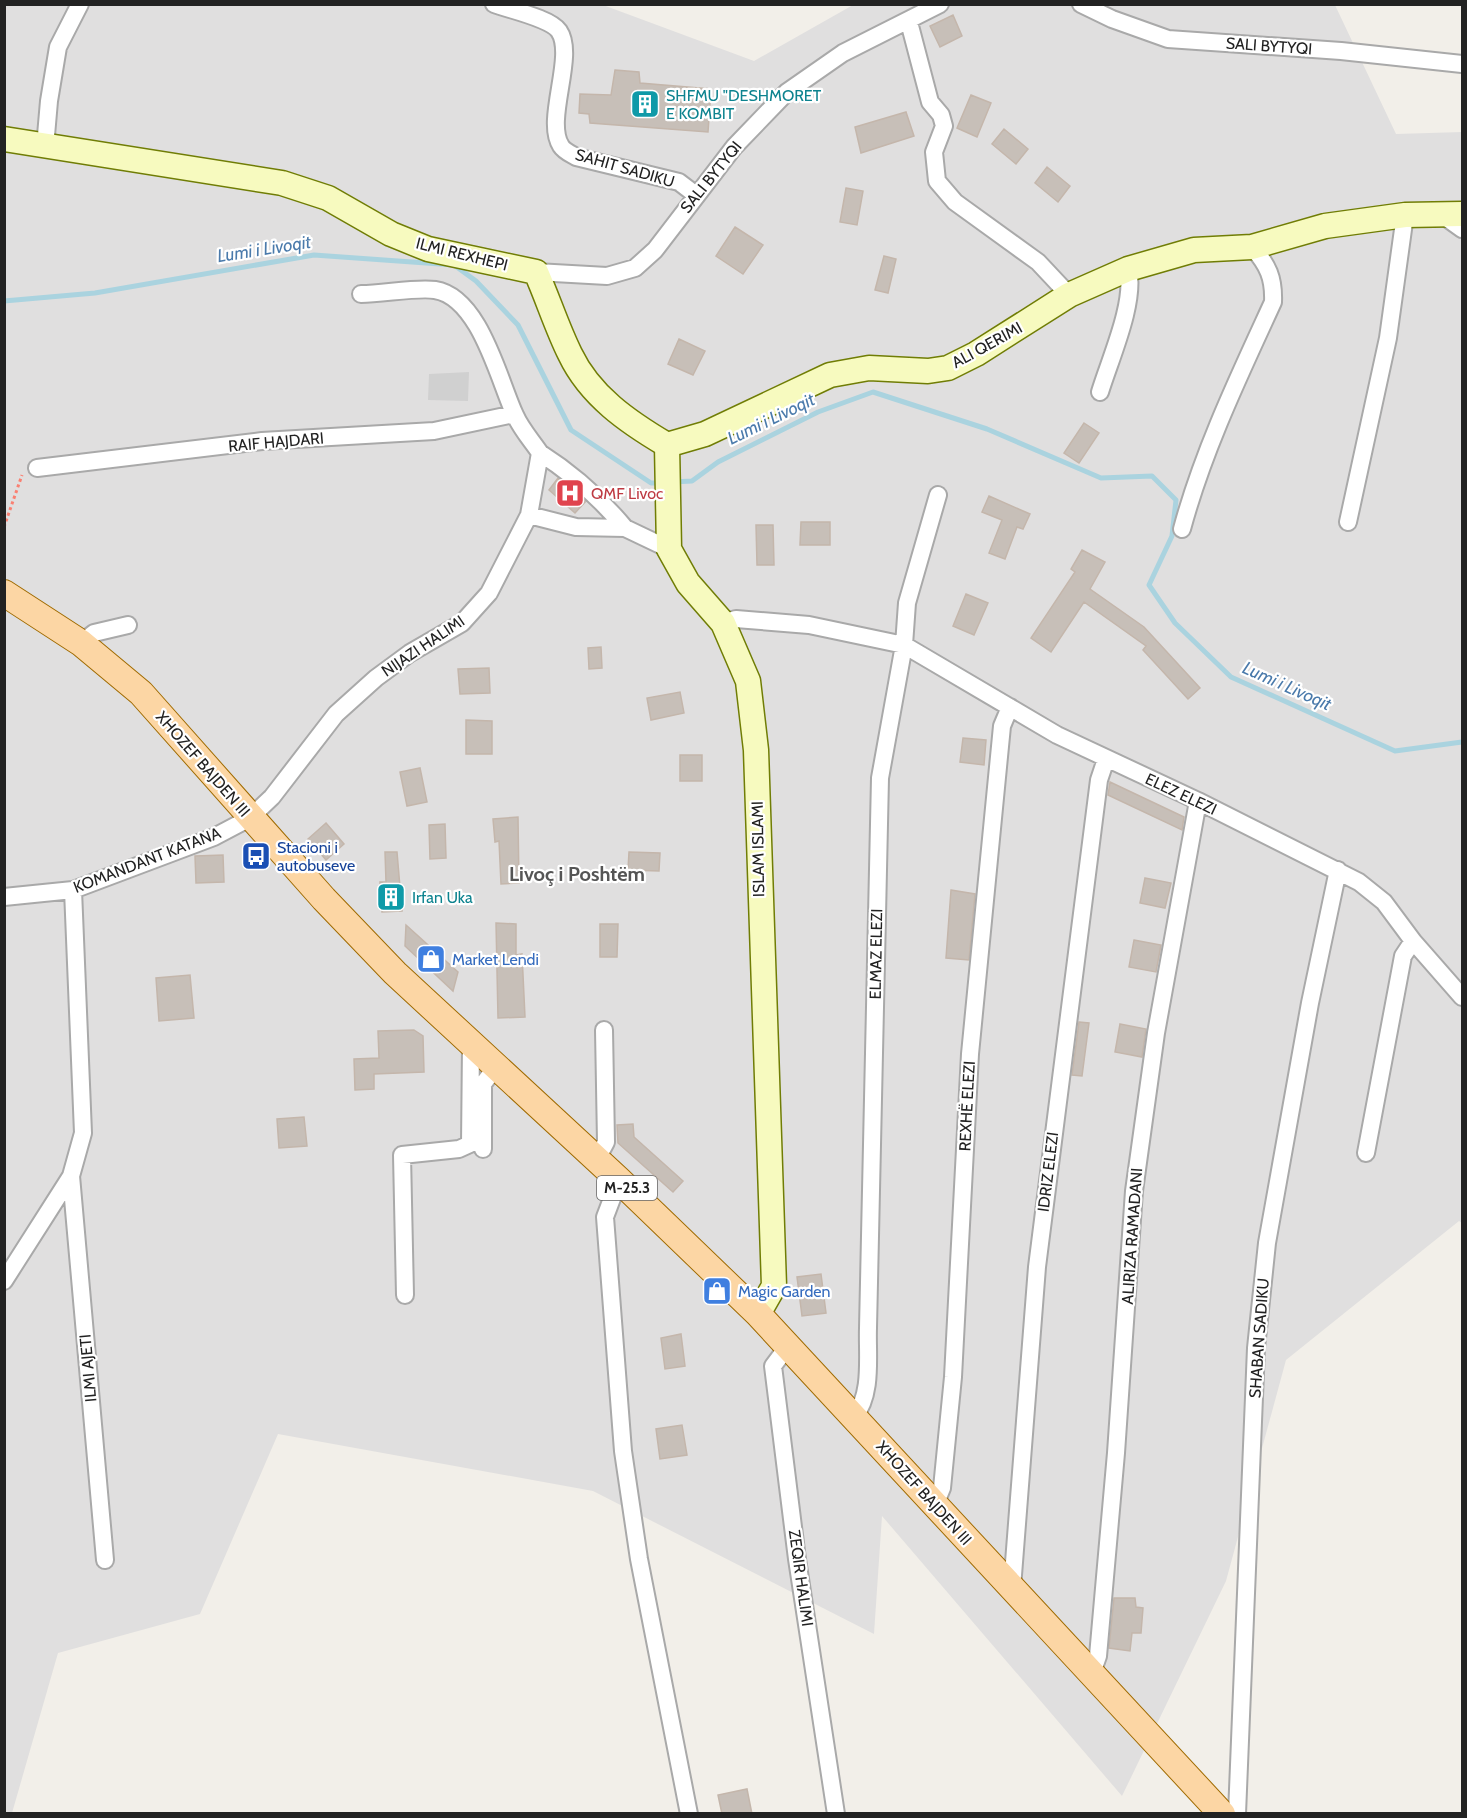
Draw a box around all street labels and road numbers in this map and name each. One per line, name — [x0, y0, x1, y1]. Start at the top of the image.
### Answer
street label: SALI BYTYQI — [1225, 34, 1313, 58]
street label: SALI BYTYQI — [676, 137, 746, 217]
street label: SAHIT SADIKU — [573, 145, 677, 191]
street label: ILMI REXHEPI — [414, 233, 510, 275]
street label: ALI QERIMI — [949, 318, 1025, 372]
street label: RAIF HAJDARI — [227, 428, 325, 456]
street label: NIJAZI HALIMI — [378, 611, 468, 681]
street label: XHOZEF BAJDEN III — [152, 707, 254, 821]
street label: ELEZ ELEZI — [1142, 769, 1220, 819]
street label: ISLAM ISLAMI — [748, 801, 768, 897]
street label: KOMANDANT KATANA — [71, 823, 224, 897]
street label: ELMAZ ELEZI — [866, 908, 886, 1000]
street label: REXHË ELEZI — [955, 1060, 979, 1152]
street label: IDRIZ ELEZI — [1034, 1131, 1062, 1213]
street label: ALIRIZA RAMADANI — [1118, 1167, 1146, 1305]
road number: M-25.3 — [597, 1176, 657, 1200]
street label: SHABAN SADIKU — [1245, 1277, 1273, 1399]
street label: ILMI AJETI — [76, 1333, 100, 1403]
street label: XHOZEF BAJDEN III — [872, 1437, 976, 1549]
street label: ZEQIR HALIMI — [785, 1529, 817, 1627]

